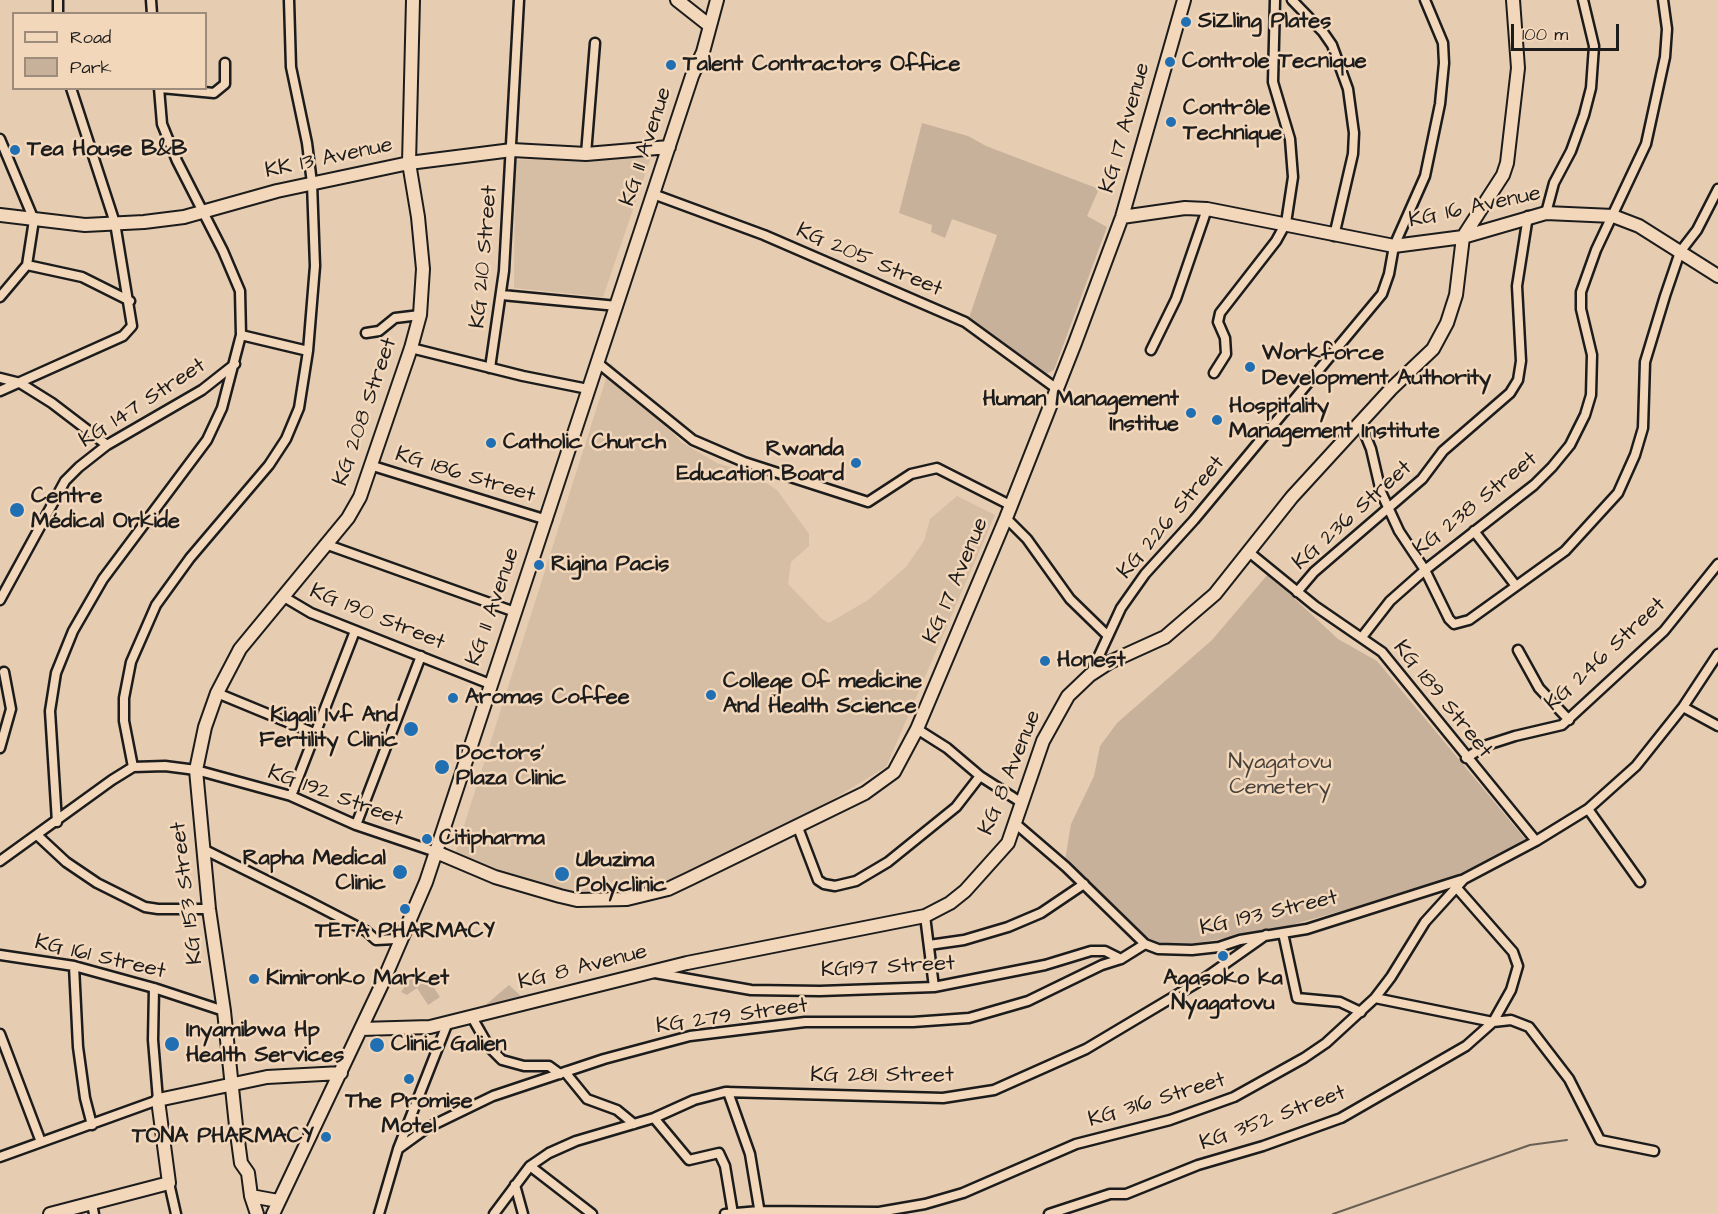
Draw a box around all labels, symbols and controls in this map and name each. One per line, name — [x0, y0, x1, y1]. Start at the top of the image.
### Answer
place label: SiZling Plates — [1198, 9, 1331, 35]
legend — [12, 12, 207, 90]
scale bar — [1514, 12, 1622, 50]
marker: SiZling Plates — [1179, 15, 1193, 29]
text: 100 m — [1522, 22, 1568, 47]
text: Road — [70, 25, 111, 50]
place label: Controle Tecnique — [1182, 49, 1367, 75]
place label: Talent Contractors Office — [683, 52, 960, 78]
text: Park — [70, 55, 112, 80]
marker: Controle Tecnique — [1163, 55, 1177, 69]
marker: Talent Contractors Office — [664, 58, 678, 72]
street label: KG 17 Avenue — [1095, 60, 1157, 196]
street label: KG 11 Avenue — [615, 84, 679, 210]
place label: Contrôle Technique — [1183, 96, 1282, 148]
marker: Contrôle Technique — [1164, 115, 1178, 129]
street label: KK 13 Avenue — [263, 133, 395, 185]
place label: Tea House B&B — [27, 137, 187, 163]
marker: Tea House B&B — [8, 143, 22, 157]
street label: KG 16 Avenue — [1407, 181, 1543, 235]
street label: KG 210 Street — [466, 184, 504, 330]
street label: KG 205 Street — [792, 218, 946, 304]
street label: KG 208 Street — [328, 335, 404, 489]
place label: Workforce Development Authority — [1262, 341, 1491, 392]
street label: KG 147 Street — [75, 353, 211, 455]
marker: Workforce Development Authority — [1243, 360, 1257, 374]
place label: Human Management Institue — [983, 387, 1179, 439]
place label: Hospitality Management Institute — [1229, 394, 1440, 446]
marker: Human Management Institue — [1184, 406, 1198, 420]
marker: Hospitality Management Institute — [1210, 413, 1224, 427]
place label: Catholic Church — [503, 430, 666, 456]
marker: Catholic Church — [484, 436, 498, 450]
place label: Rwanda Education Board — [676, 437, 844, 488]
street label: KG 186 Street — [392, 442, 538, 510]
street label: KG 238 Street — [1409, 447, 1543, 563]
street label: KG 226 Street — [1113, 451, 1231, 585]
street label: KG 236 Street — [1288, 455, 1418, 577]
marker: Rwanda Education Board — [849, 456, 863, 470]
place label: Centre Médical Orkide — [31, 484, 180, 536]
marker: Centre Médical Orkide — [8, 501, 26, 519]
street label: KG 17 Avenue — [919, 514, 995, 648]
street label: KG 11 Avenue — [461, 544, 527, 670]
place label: Rigina Pacis — [551, 552, 669, 578]
marker: Rigina Pacis — [532, 558, 546, 572]
street label: KG 190 Street — [306, 579, 448, 657]
street label: KG 246 Street — [1540, 592, 1672, 718]
street label: KG 189 Street — [1387, 636, 1497, 764]
place label: Honest — [1057, 648, 1126, 674]
marker: Honest — [1038, 654, 1052, 668]
place label: College Of medicine And Health Science — [723, 669, 922, 720]
place label: Aromas Coffee — [465, 685, 630, 711]
marker: College Of medicine And Health Science — [704, 688, 718, 702]
marker: Aromas Coffee — [446, 691, 460, 705]
place label: Kigali Ivf And Fertility Clinic — [259, 703, 398, 754]
street label: KG 8 Avenue — [974, 707, 1048, 839]
marker: Kigali Ivf And Fertility Clinic — [402, 720, 420, 738]
place label: Doctors' Plaza Clinic — [456, 741, 566, 792]
park label: Nyagatovu Cemetery — [1228, 750, 1332, 802]
marker: Doctors' Plaza Clinic — [433, 758, 451, 776]
street label: KG 192 Street — [264, 760, 406, 834]
street label: KG 153 Street — [166, 820, 210, 966]
place label: Citipharma — [439, 826, 545, 852]
marker: Citipharma — [420, 832, 434, 846]
place label: Rapha Medical Clinic — [243, 846, 386, 897]
place label: Ubuzima Polyclinic — [576, 848, 667, 900]
marker: Rapha Medical Clinic — [391, 863, 409, 881]
marker: Ubuzima Polyclinic — [553, 865, 571, 883]
street label: KG 193 Street — [1198, 885, 1340, 943]
marker: TETA PHARMACY — [398, 902, 412, 916]
place label: TETA PHARMACY — [315, 919, 495, 945]
street label: KG 161 Street — [32, 930, 168, 986]
street label: KG 8 Avenue — [516, 939, 650, 997]
marker: Agasoko ka Nyagatovu — [1216, 949, 1230, 963]
street label: KG197 Street — [820, 951, 956, 985]
place label: Kimironko Market — [266, 966, 449, 992]
place label: Agasoko ka Nyagatovu — [1163, 966, 1283, 1017]
marker: Kimironko Market — [247, 972, 261, 986]
street label: KG 279 Street — [655, 993, 809, 1041]
place label: Inyamibwa Hp Health Services — [186, 1018, 344, 1070]
place label: Clinic Galien — [391, 1032, 507, 1058]
marker: Inyamibwa Hp Health Services — [163, 1035, 181, 1053]
marker: Clinic Galien — [368, 1036, 386, 1054]
street label: KG 281 Street — [810, 1063, 954, 1089]
street label: KG 316 Street — [1085, 1068, 1229, 1134]
marker: The Promise Motel — [402, 1072, 416, 1086]
street label: KG 352 Street — [1196, 1080, 1350, 1158]
place label: The Promise Motel — [345, 1089, 473, 1140]
place label: TONA PHARMACY — [132, 1124, 314, 1150]
marker: TONA PHARMACY — [319, 1130, 333, 1144]

